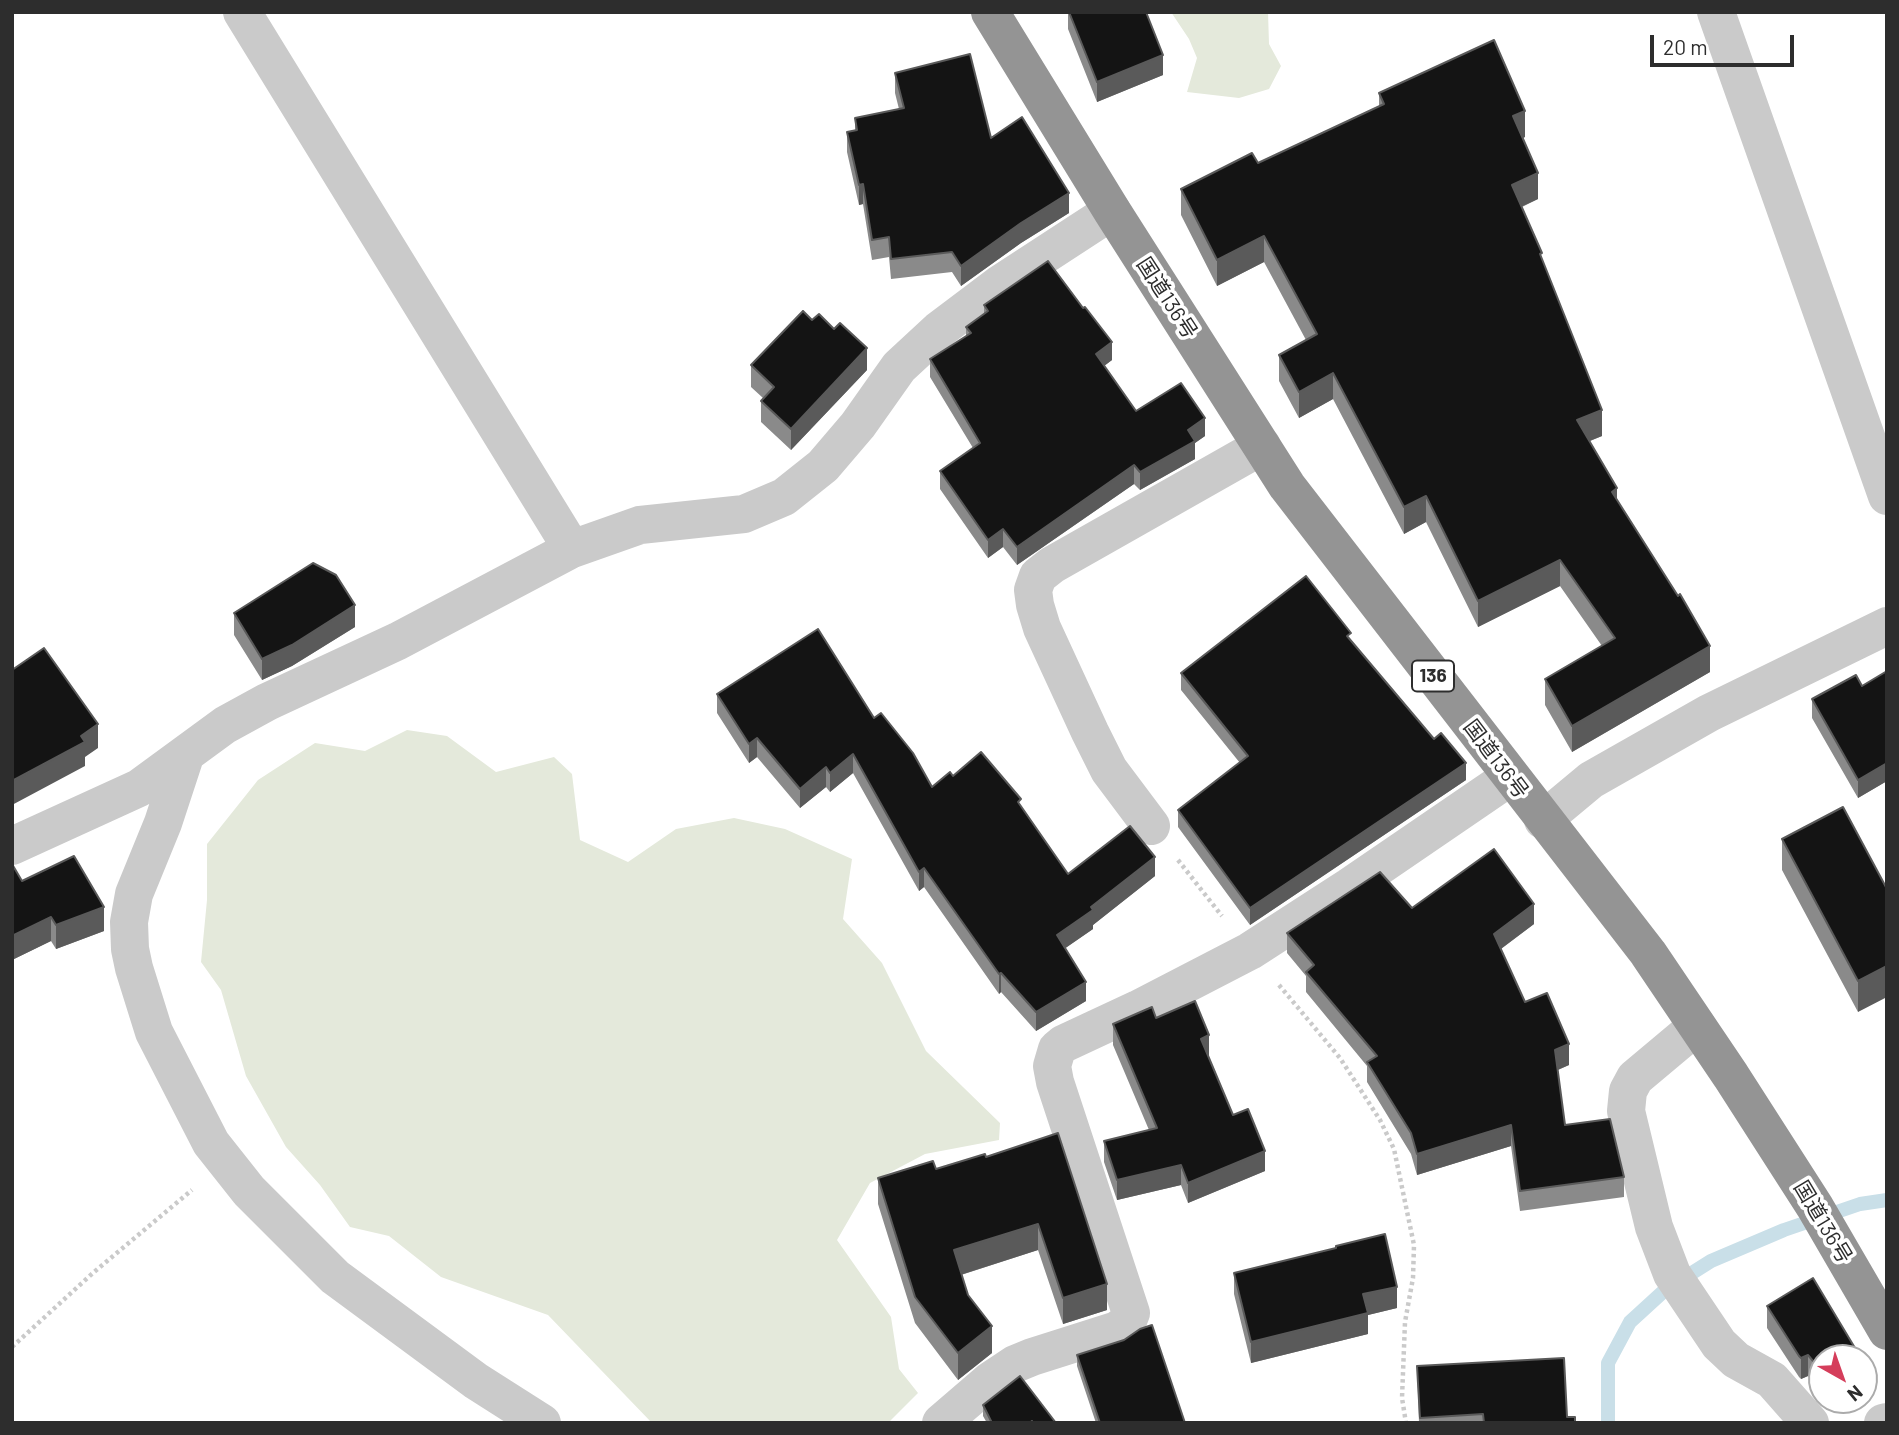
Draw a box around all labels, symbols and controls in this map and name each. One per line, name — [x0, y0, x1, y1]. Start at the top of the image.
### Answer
scale bar — [1654, 21, 1798, 65]
text: 20 m — [1663, 34, 1708, 59]
street label: 国道136号 — [1131, 253, 1203, 343]
road number: 136 — [1412, 660, 1454, 692]
street label: 国道136号 — [1458, 715, 1534, 803]
street label: 国道136号 — [1789, 1176, 1857, 1268]
north arrow — [1808, 1344, 1878, 1414]
text: N — [1843, 1381, 1868, 1407]

